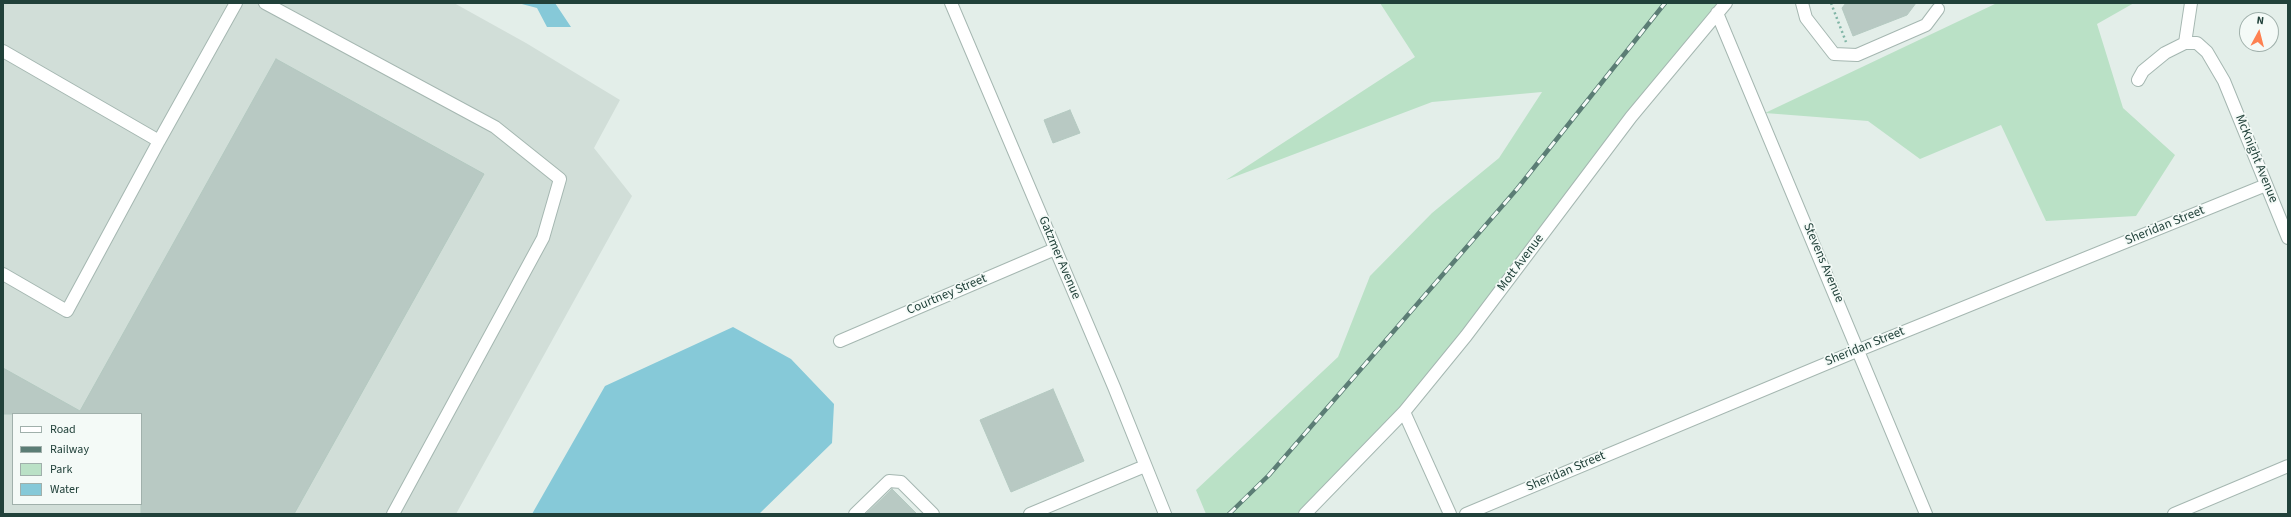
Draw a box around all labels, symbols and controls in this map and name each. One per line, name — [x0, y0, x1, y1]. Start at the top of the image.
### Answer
north arrow — [2239, 12, 2279, 52]
text: N — [2256, 13, 2265, 28]
street label: McKnight Avenue — [2231, 113, 2281, 205]
street label: Sheridan Street — [2123, 203, 2207, 249]
street label: Gatzmer Avenue — [1034, 214, 1084, 302]
street label: Stevens Avenue — [1799, 221, 1847, 305]
street label: Mott Avenue — [1494, 231, 1548, 295]
street label: Courtney Street — [905, 271, 989, 319]
street label: Sheridan Street — [1823, 324, 1907, 370]
legend — [12, 413, 142, 505]
text: Road — [50, 421, 76, 438]
text: Railway — [50, 441, 89, 458]
street label: Sheridan Street — [1524, 448, 1608, 496]
text: Park — [50, 461, 72, 478]
text: Water — [50, 481, 79, 498]

